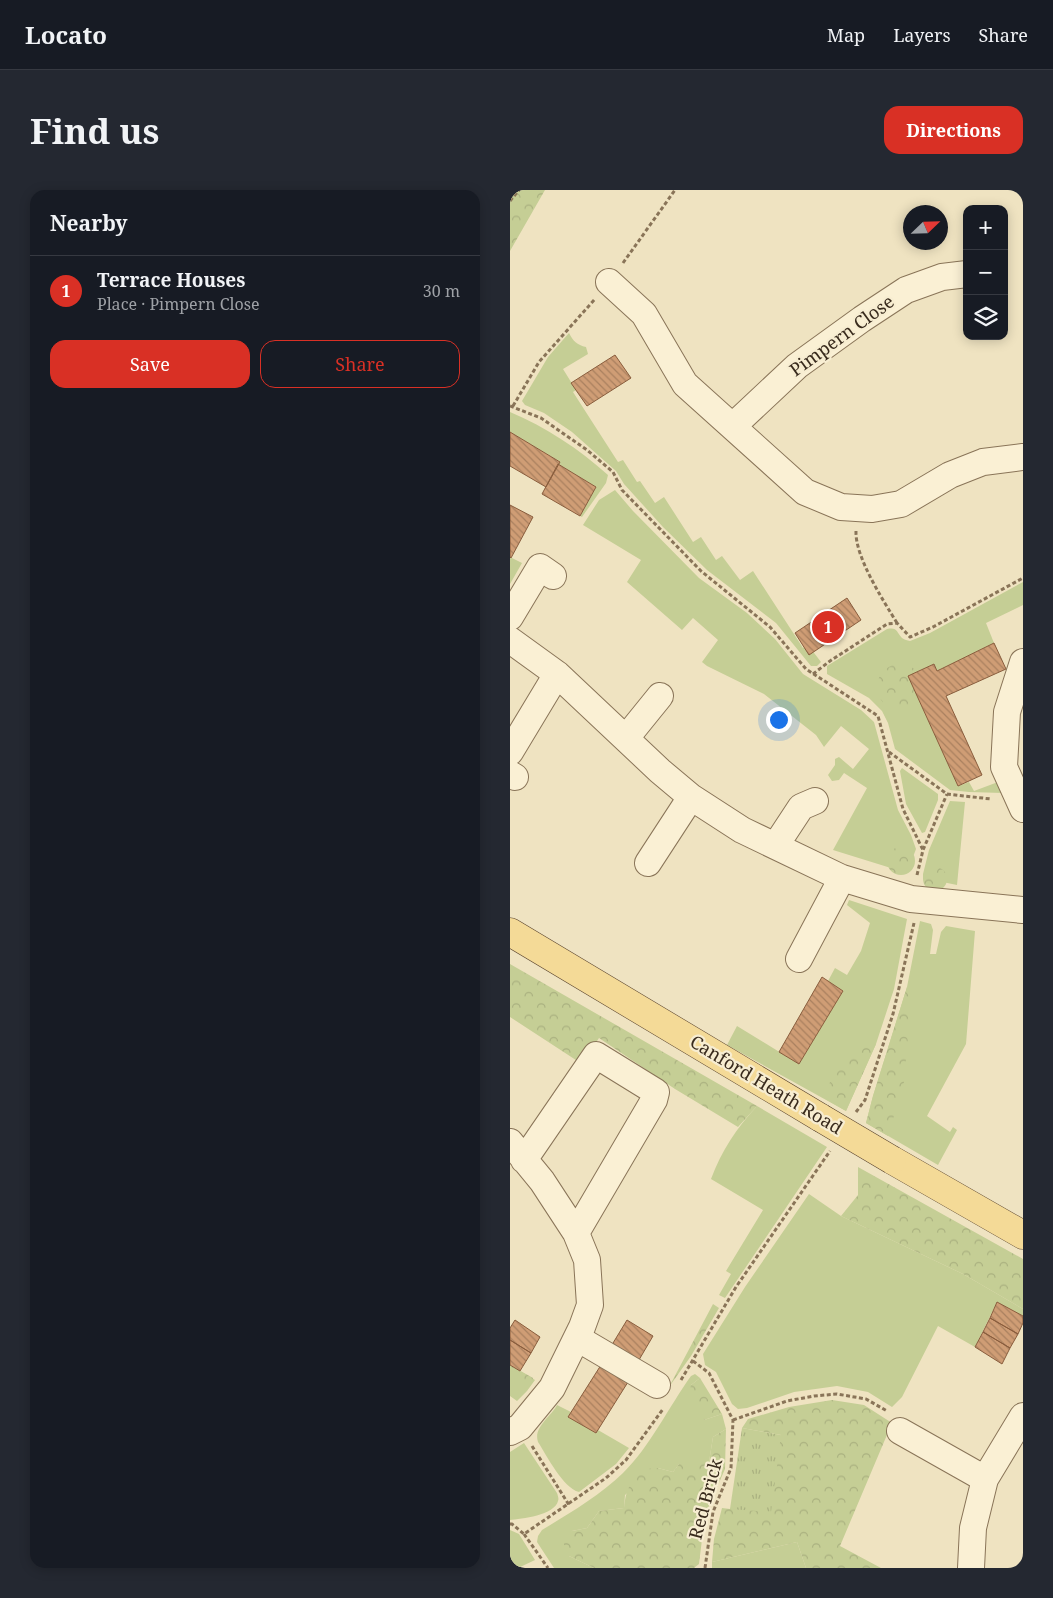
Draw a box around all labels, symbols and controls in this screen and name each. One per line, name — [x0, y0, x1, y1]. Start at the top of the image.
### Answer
text: Locato — [25, 18, 107, 51]
text: Map — [827, 23, 865, 47]
text: Layers — [893, 23, 951, 47]
text: Share — [979, 23, 1028, 47]
button: Directions — [884, 106, 1023, 154]
text: Find us — [30, 107, 159, 154]
north arrow — [903, 205, 948, 250]
map controls — [963, 205, 1008, 340]
button: + — [963, 205, 1008, 250]
text: Nearby — [50, 209, 128, 237]
button: − — [963, 250, 1008, 295]
text: Terrace Houses — [97, 267, 245, 293]
text: 1 — [61, 280, 71, 302]
text: 30 m — [423, 280, 460, 302]
street label: Pimpern Close — [784, 289, 899, 381]
text: Place · Pimpern Close — [97, 293, 259, 315]
button: layers — [963, 295, 1008, 340]
button: Save — [50, 340, 250, 388]
button: Share — [260, 340, 460, 388]
pin: 1 — [812, 608, 844, 646]
your location — [766, 707, 792, 733]
street label: Canford Heath Road — [686, 1029, 847, 1139]
street label: Red Brick — [683, 1455, 727, 1542]

